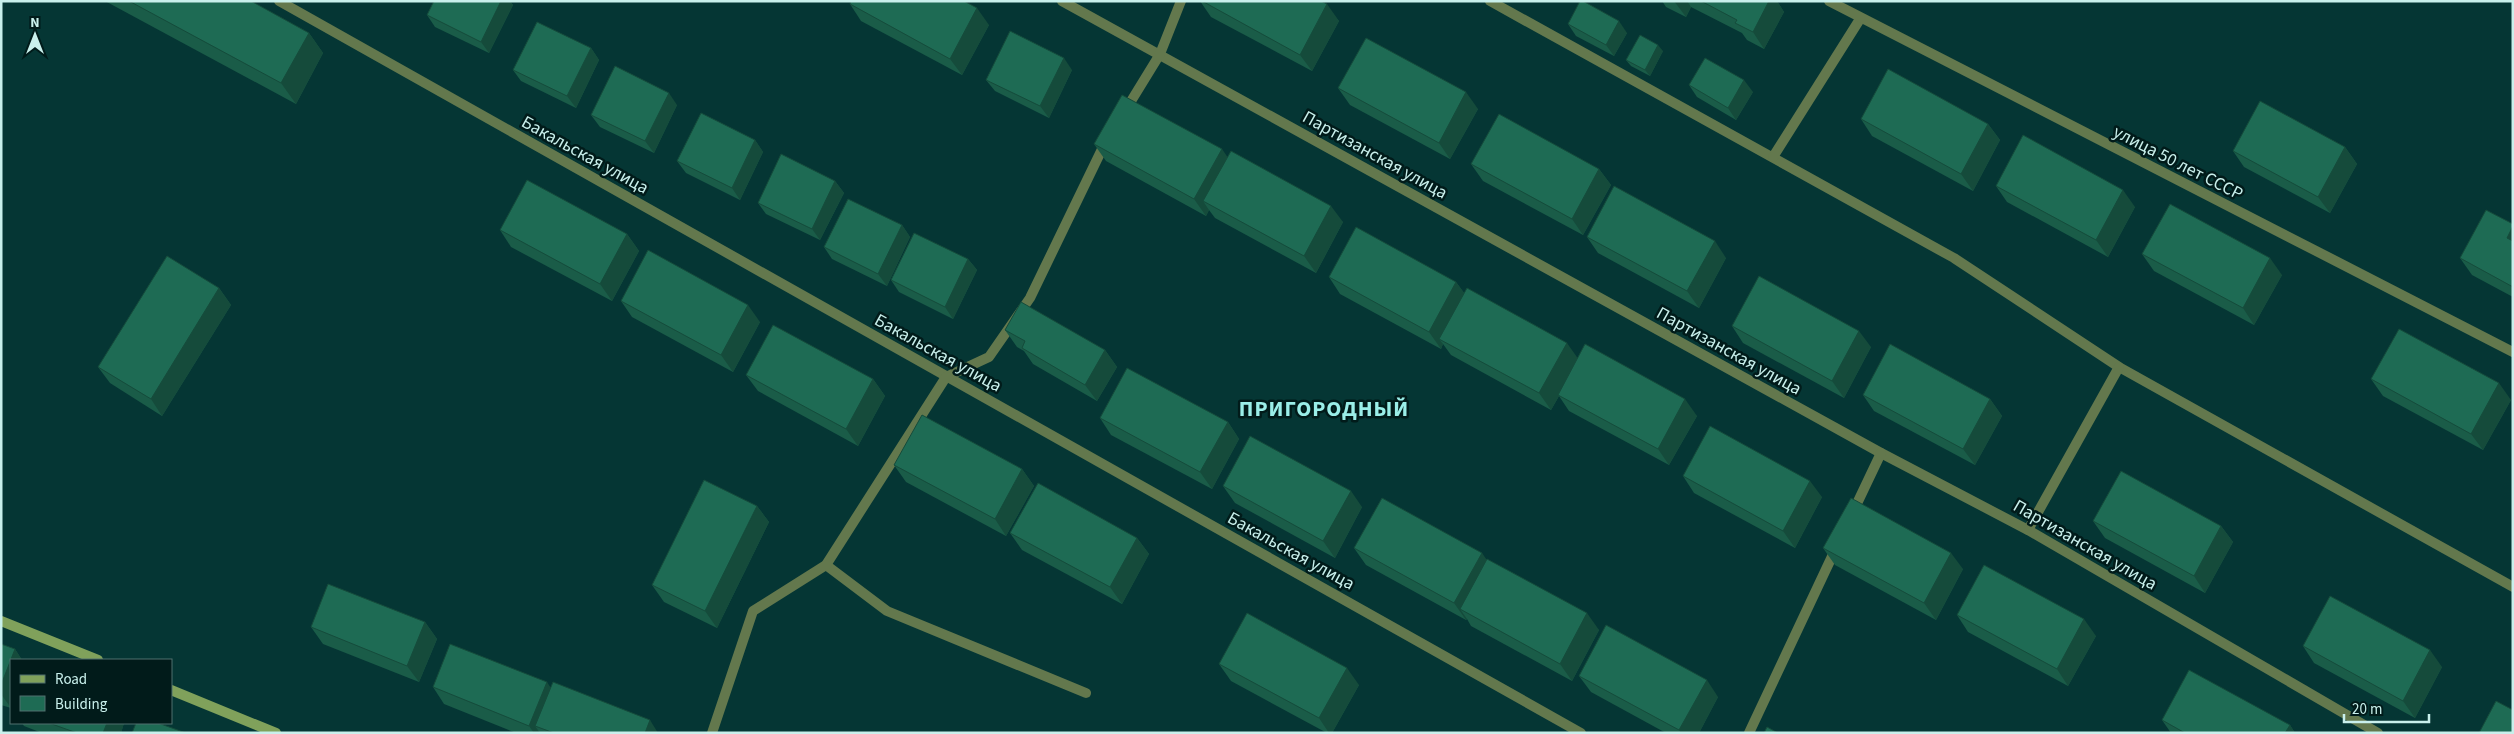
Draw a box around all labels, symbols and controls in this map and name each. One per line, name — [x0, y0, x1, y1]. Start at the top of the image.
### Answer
north arrow — [10, 10, 60, 60]
text: N — [30, 13, 40, 33]
street label: Партизанская улица — [1298, 105, 1452, 205]
street label: Бакальская улица — [517, 110, 653, 200]
street label: улица 50 лет СССР — [2109, 120, 2247, 206]
street label: Партизанская улица — [1652, 301, 1806, 401]
street label: Бакальская улица — [870, 308, 1006, 398]
district label: ПРИГОРОДНЫЙ — [1239, 393, 1409, 425]
street label: Партизанская улица — [2008, 494, 2162, 596]
street label: Бакальская улица — [1223, 506, 1359, 596]
legend — [10, 659, 172, 724]
text: Road — [55, 669, 87, 690]
scale bar — [2344, 692, 2429, 724]
text: Building — [55, 694, 108, 715]
text: 20 m — [2352, 699, 2382, 720]

